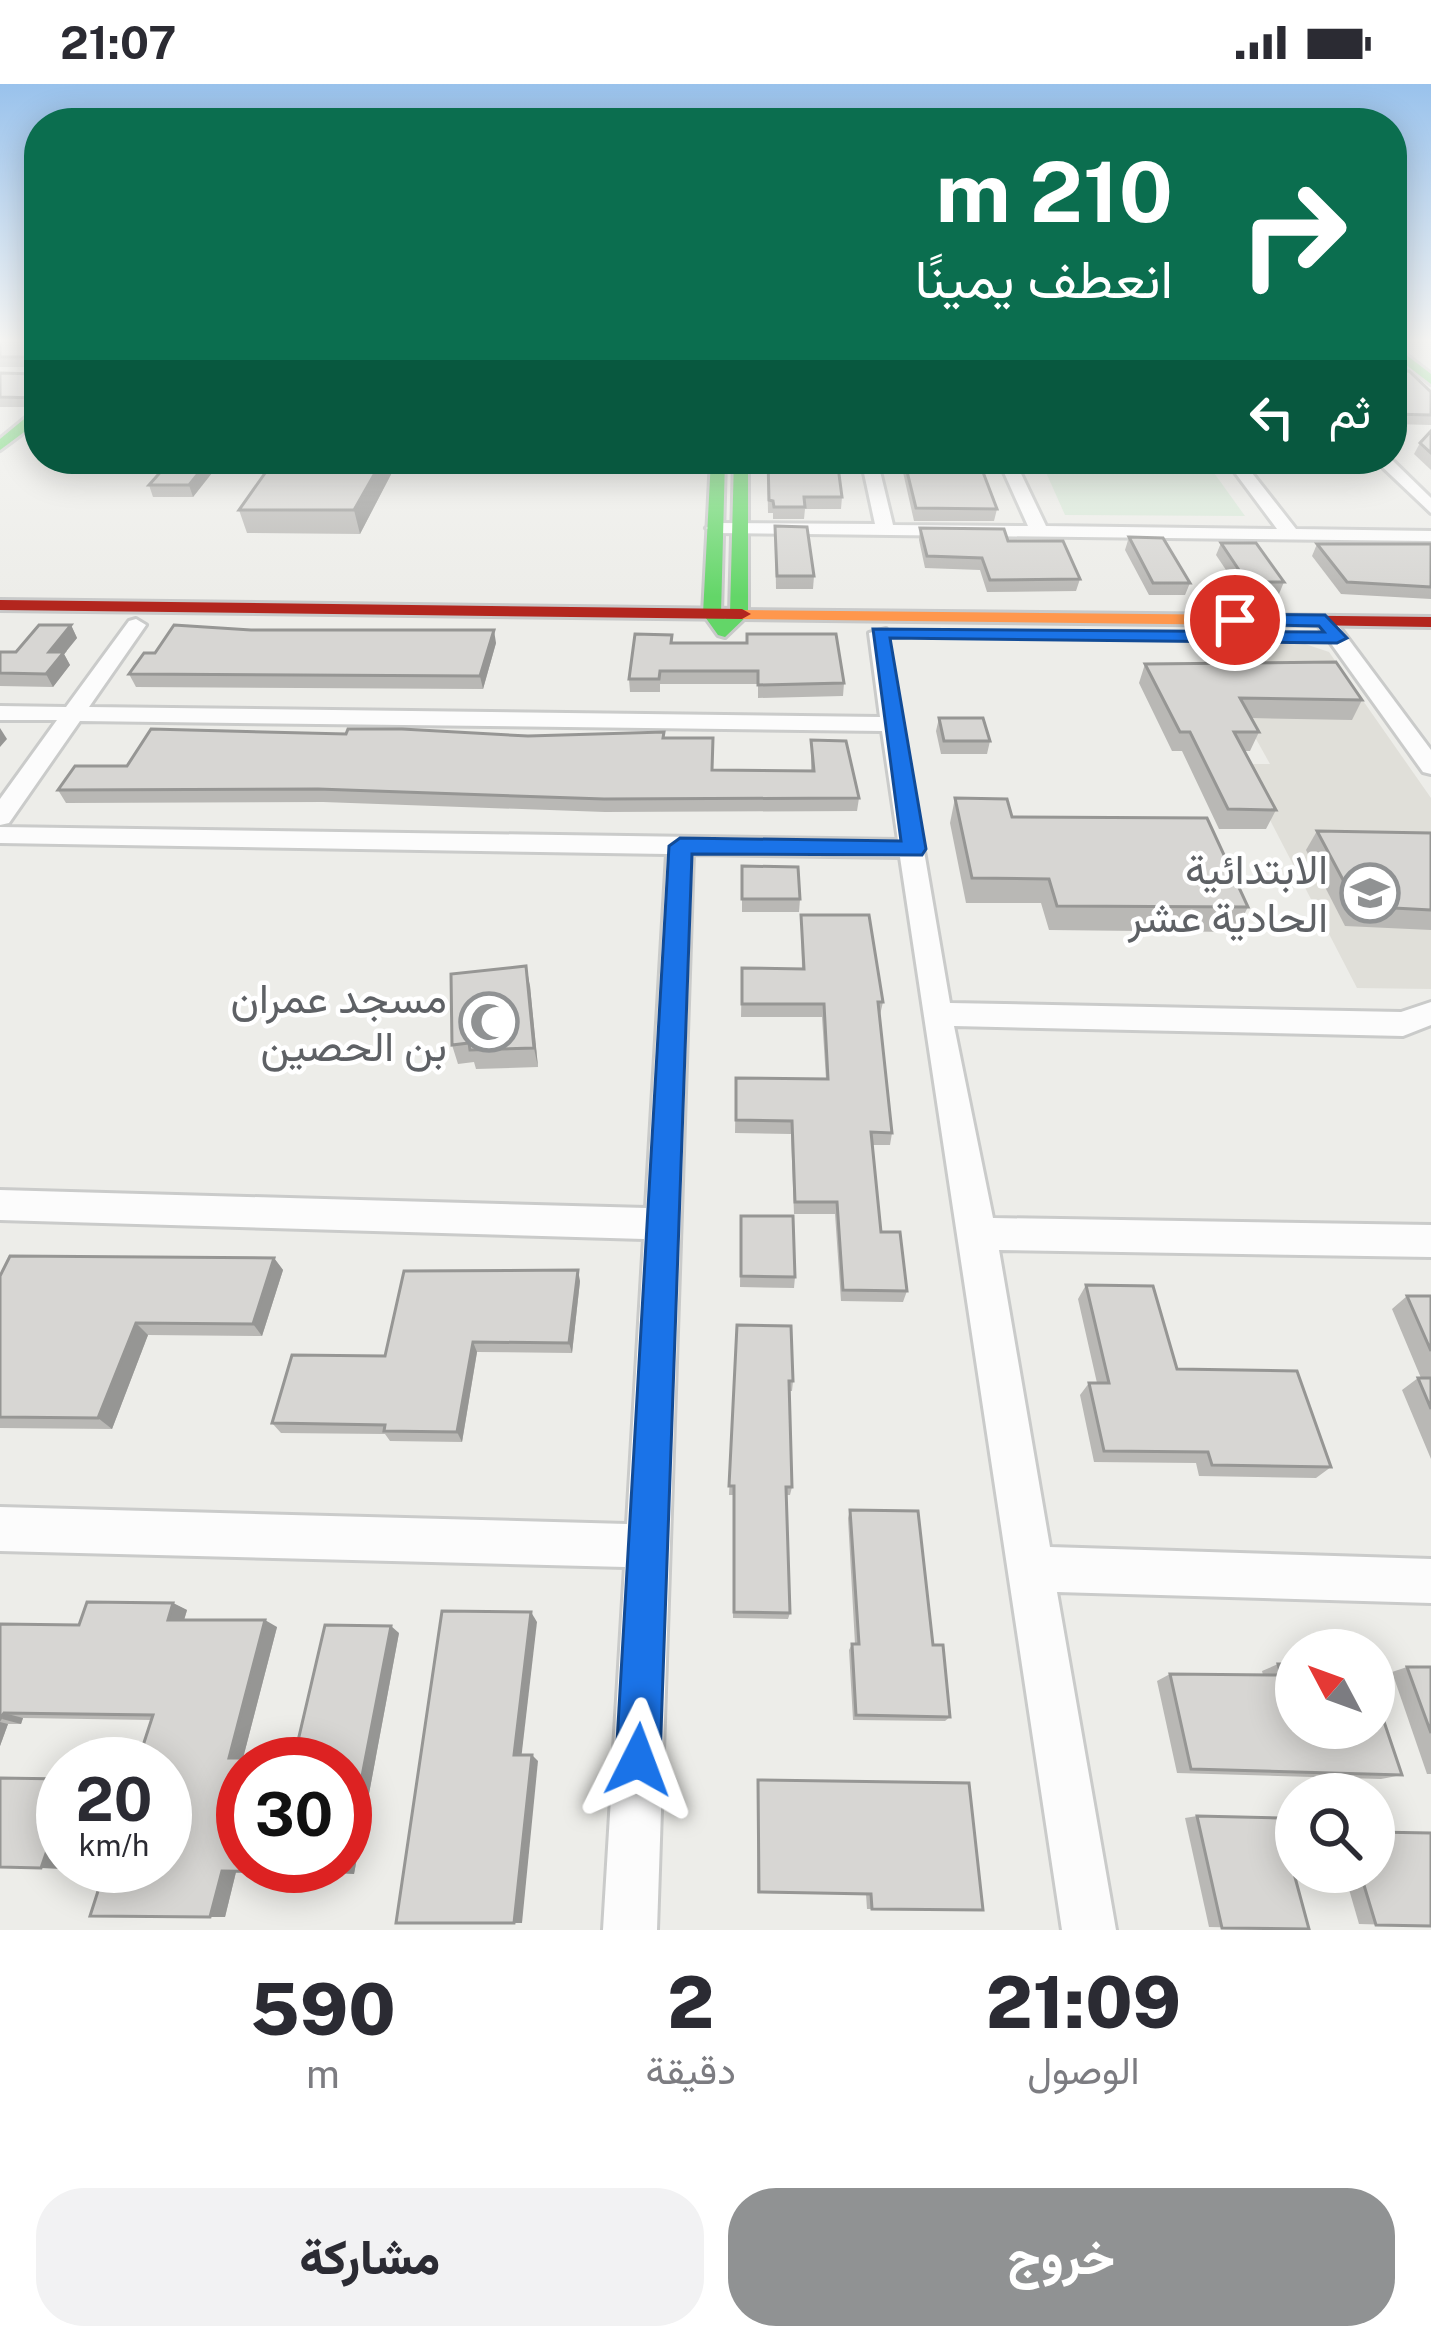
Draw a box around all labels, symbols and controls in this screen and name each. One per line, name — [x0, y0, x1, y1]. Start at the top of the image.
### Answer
text: 21:07 — [60, 16, 176, 69]
text: 210 m — [935, 142, 1173, 241]
icon: right — [1215, 156, 1371, 312]
text: انعطف يمينًا — [915, 247, 1173, 310]
icon: left — [1239, 384, 1305, 450]
text: ثم — [1329, 385, 1371, 438]
pin — [1184, 569, 1286, 671]
icon: arrive — [1202, 587, 1268, 653]
place label: الابتدائية الحادية عشر — [1127, 844, 1328, 944]
school or university icon: الابتدائية الحادية عشر — [1339, 862, 1401, 924]
place label: مسجد عمران بن الحصين — [230, 973, 447, 1072]
mosque icon: مسجد عمران بن الحصين — [458, 991, 520, 1053]
north arrow — [1275, 1629, 1395, 1749]
map controls — [1275, 1629, 1395, 1893]
position arrow — [575, 1697, 701, 1823]
speed limit sign: 30 — [216, 1737, 372, 1893]
text: 20 — [76, 1764, 152, 1835]
button: search — [1275, 1773, 1395, 1893]
text: km/h — [79, 1827, 149, 1863]
text: 2 — [667, 1960, 714, 2044]
text: 21:09 — [986, 1960, 1181, 2044]
text: 590 — [250, 1967, 396, 2051]
text: دقيقة — [646, 2047, 736, 2093]
text: الوصول — [1027, 2047, 1140, 2093]
text: m — [306, 2051, 340, 2097]
button: مشاركة — [36, 2188, 704, 2326]
button: خروج — [728, 2188, 1395, 2326]

